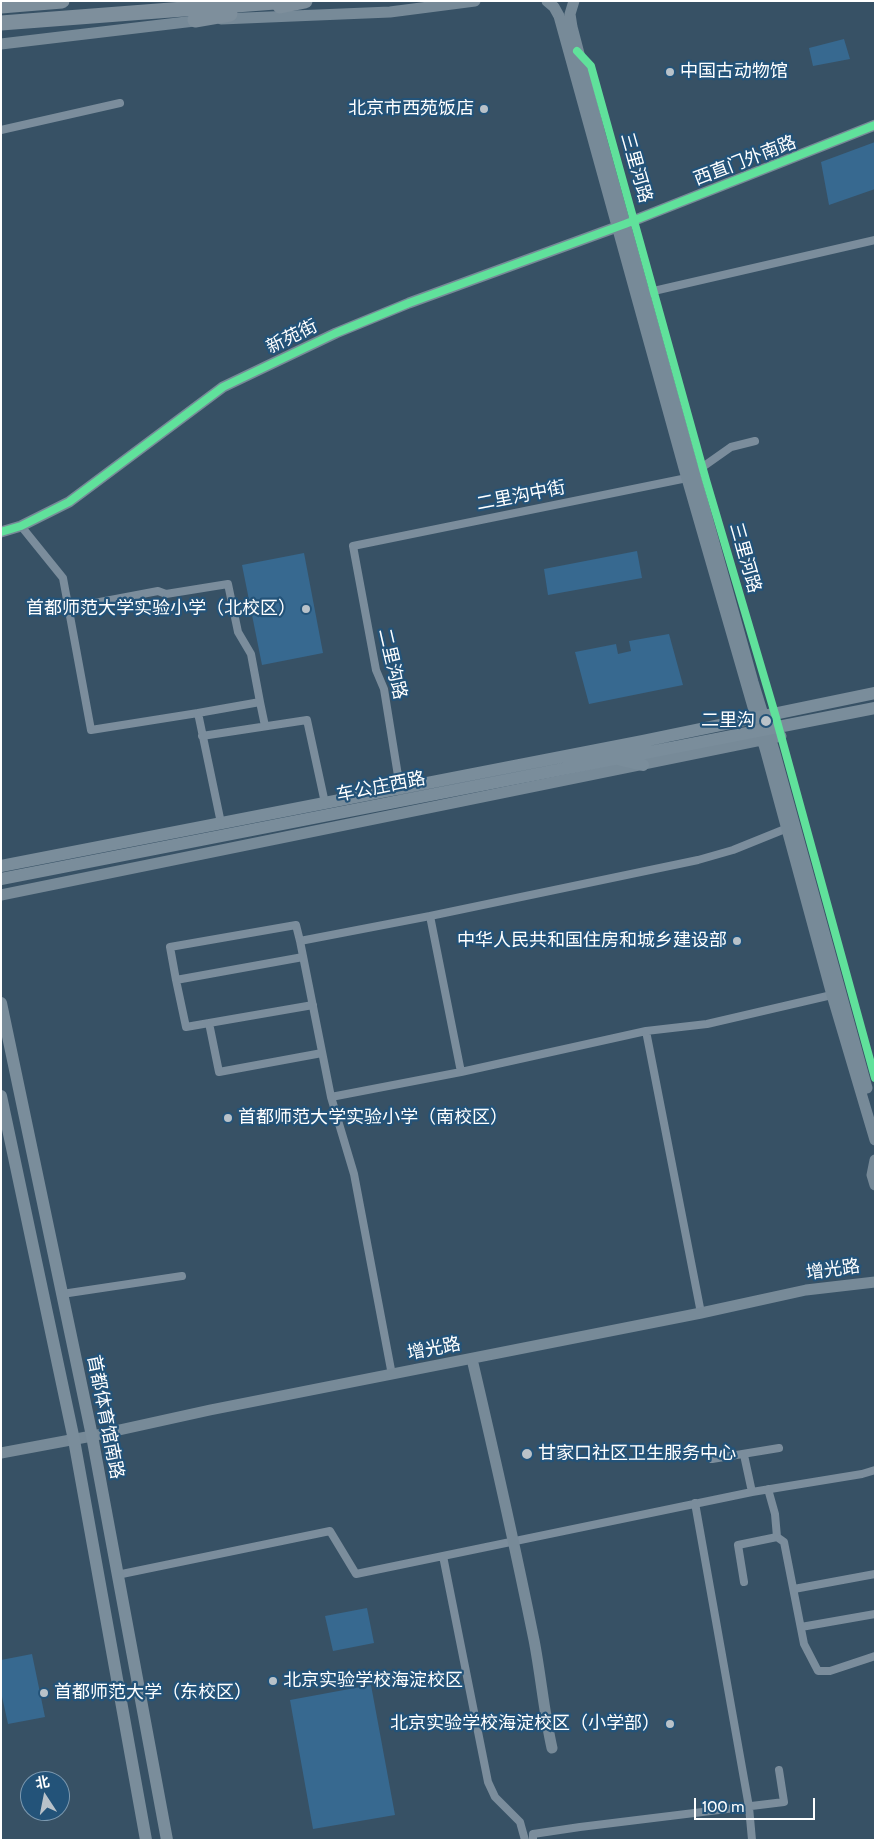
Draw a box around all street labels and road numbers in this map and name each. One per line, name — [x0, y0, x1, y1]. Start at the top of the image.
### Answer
street label: 三里河路 — [616, 130, 656, 206]
street label: 西直门外南路 — [691, 132, 799, 190]
street label: 新苑街 — [263, 315, 321, 359]
street label: 二里沟中街 — [475, 477, 567, 515]
street label: 三里河路 — [725, 520, 765, 596]
street label: 二里沟路 — [373, 626, 411, 702]
street label: 车公庄西路 — [335, 768, 427, 806]
street label: 增光路 — [805, 1256, 861, 1284]
street label: 增光路 — [405, 1333, 463, 1365]
street label: 首都体育馆南路 — [82, 1353, 128, 1481]

